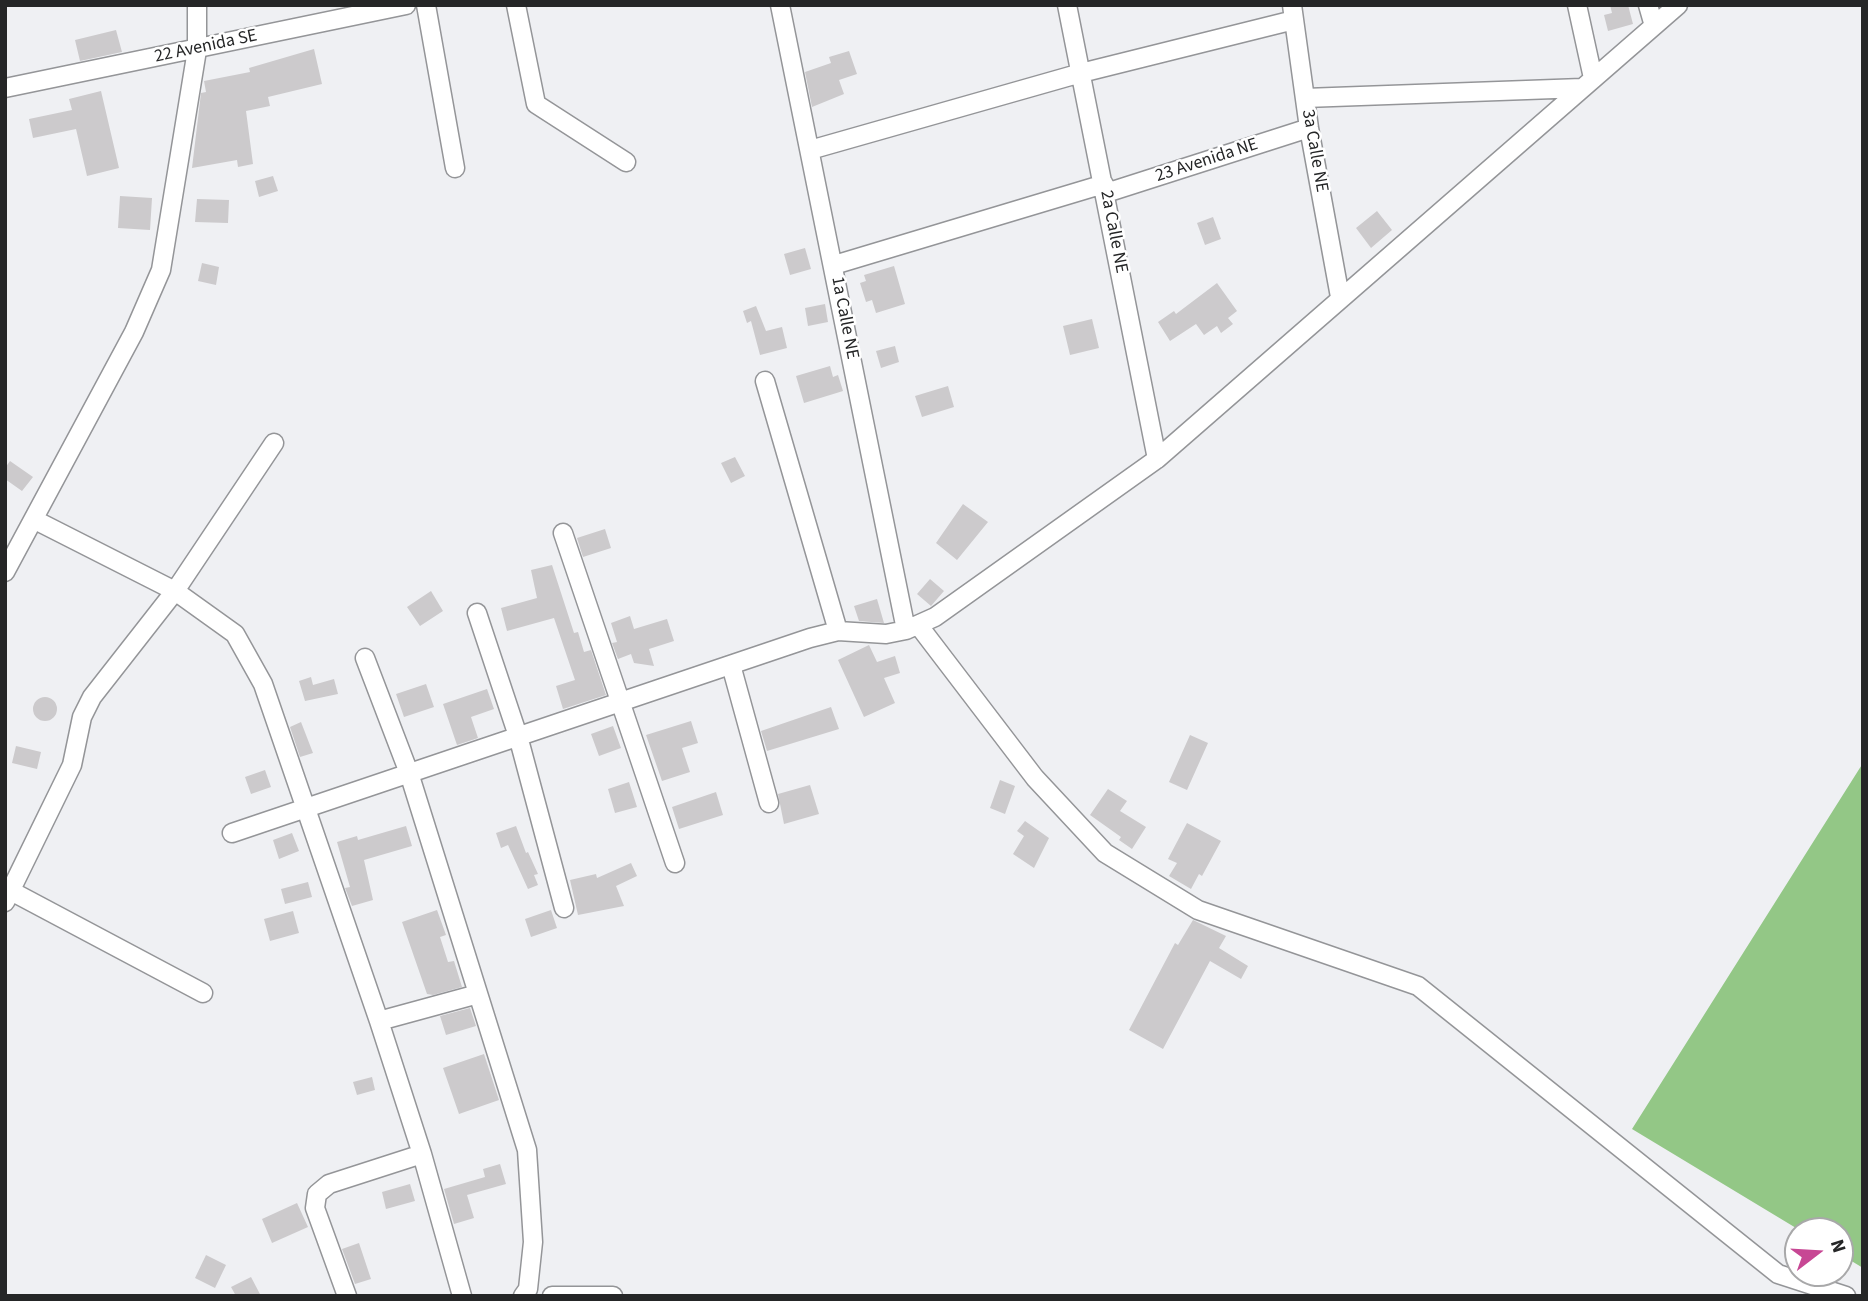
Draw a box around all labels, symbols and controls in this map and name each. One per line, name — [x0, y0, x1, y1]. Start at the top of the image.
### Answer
street label: 22 Avenida SE — [153, 26, 259, 68]
street label: 3a Calle NE — [1296, 108, 1332, 194]
street label: 23 Avenida NE — [1153, 134, 1261, 188]
street label: 2a Calle NE — [1094, 189, 1132, 275]
street label: 1a Calle NE — [825, 275, 863, 361]
north arrow — [1784, 1217, 1854, 1287]
text: N — [1823, 1236, 1852, 1256]

